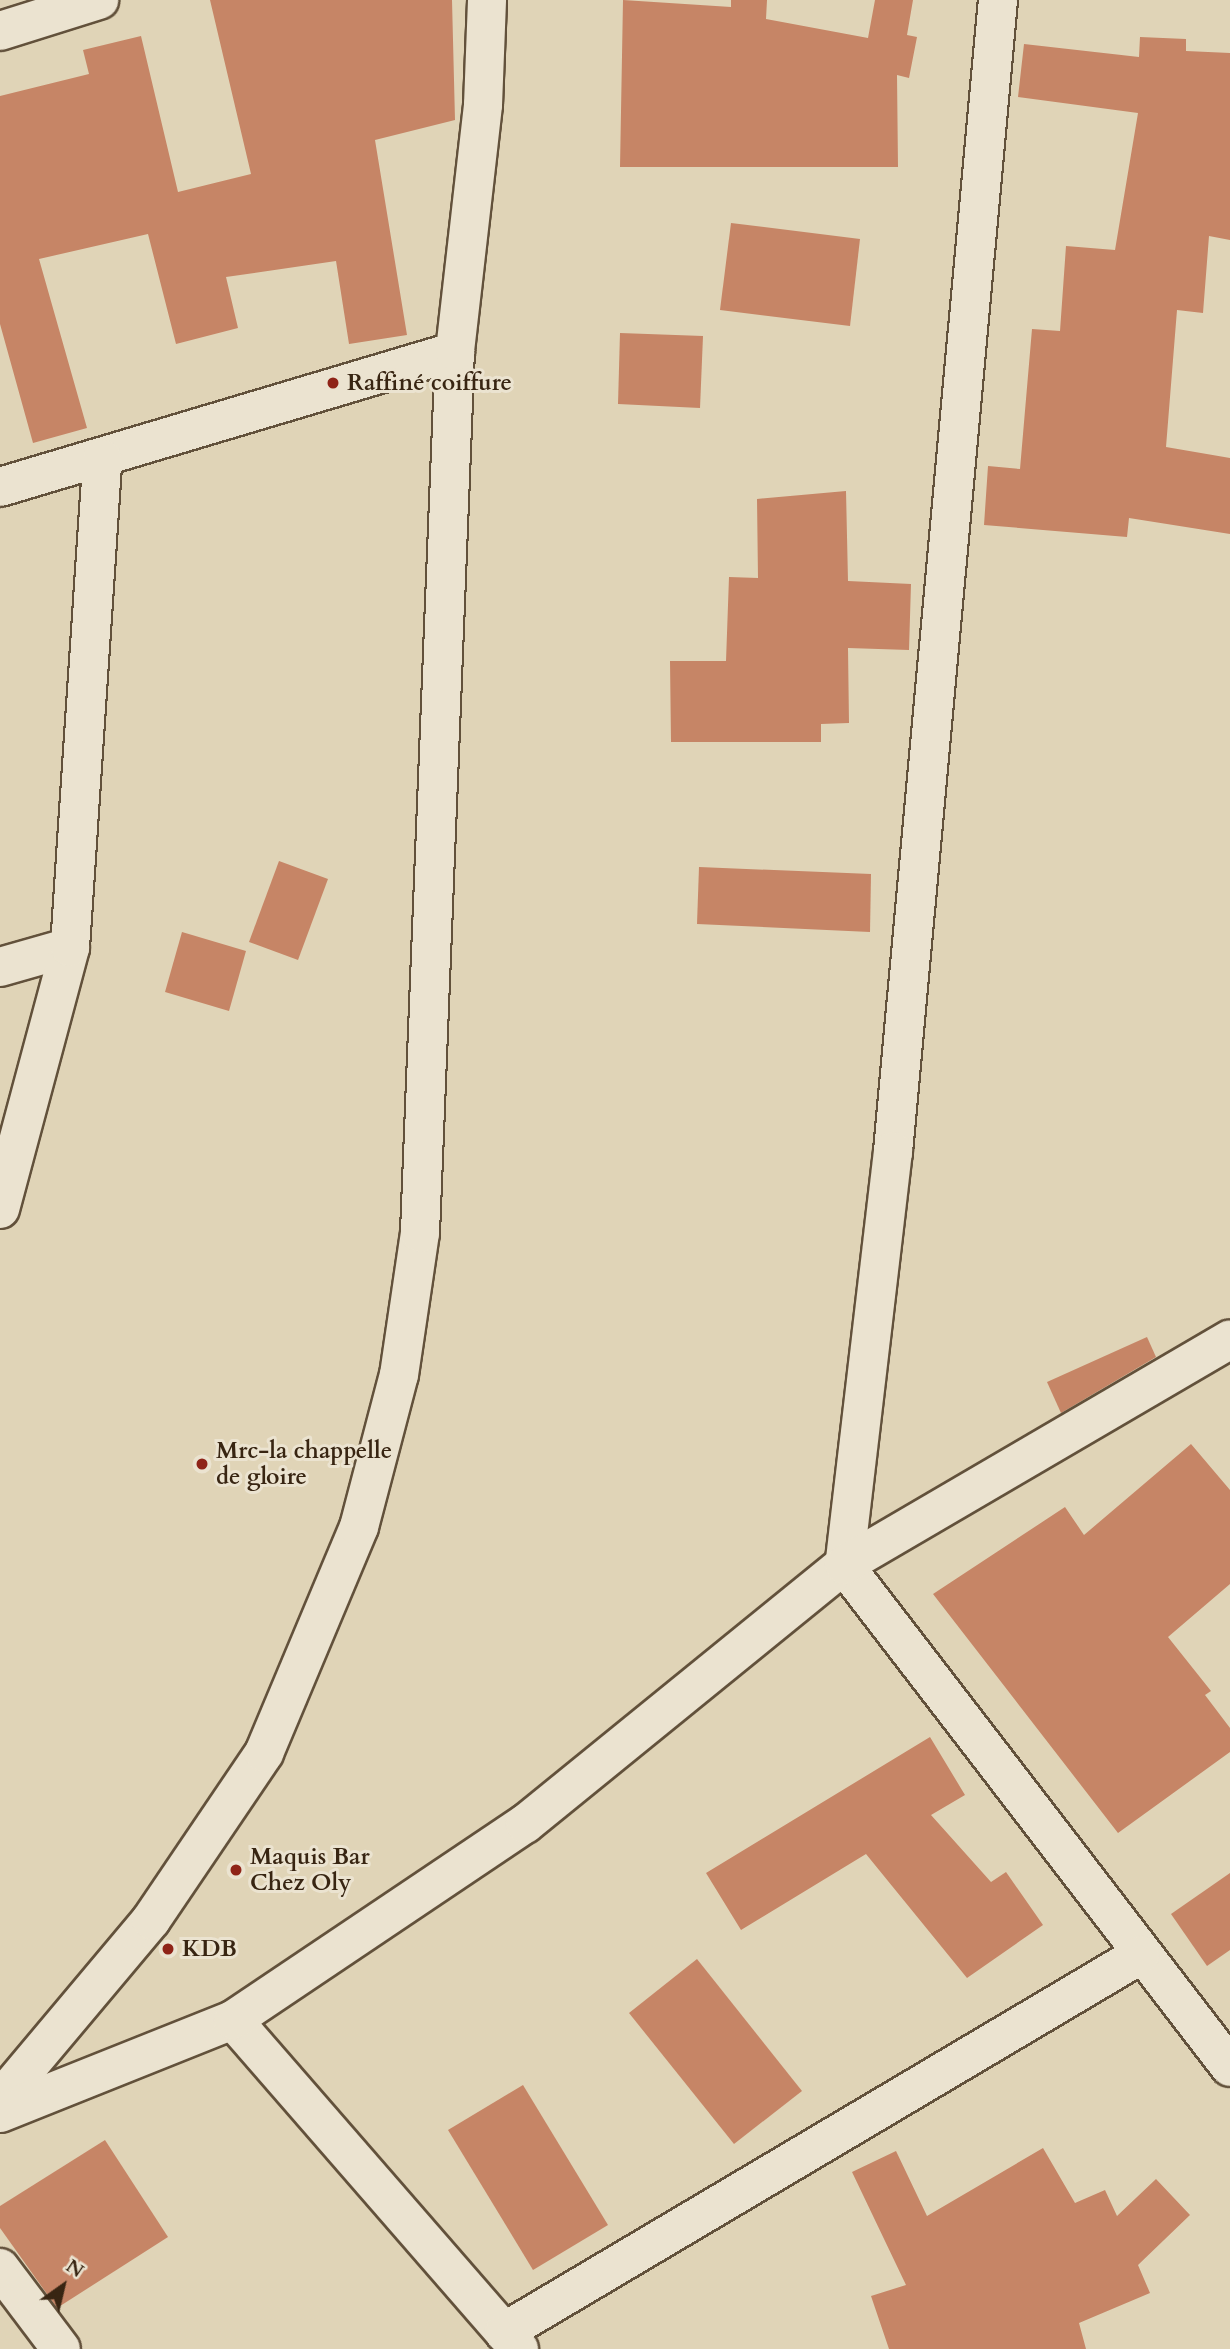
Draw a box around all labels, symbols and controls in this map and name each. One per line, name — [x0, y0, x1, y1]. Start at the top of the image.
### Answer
place label: Raffiné coiffure — [347, 369, 512, 397]
marker: Raffiné coiffure — [325, 375, 341, 391]
place label: Mrc-la chappelle de gloire — [216, 1437, 392, 1491]
marker: Mrc-la chappelle de gloire — [194, 1456, 210, 1472]
place label: Maquis Bar Chez Oly — [250, 1843, 370, 1897]
marker: Maquis Bar Chez Oly — [228, 1862, 244, 1878]
place label: KDB — [182, 1935, 237, 1963]
marker: KDB — [160, 1941, 176, 1957]
north arrow — [28, 2251, 98, 2321]
text: N — [61, 2253, 89, 2284]

